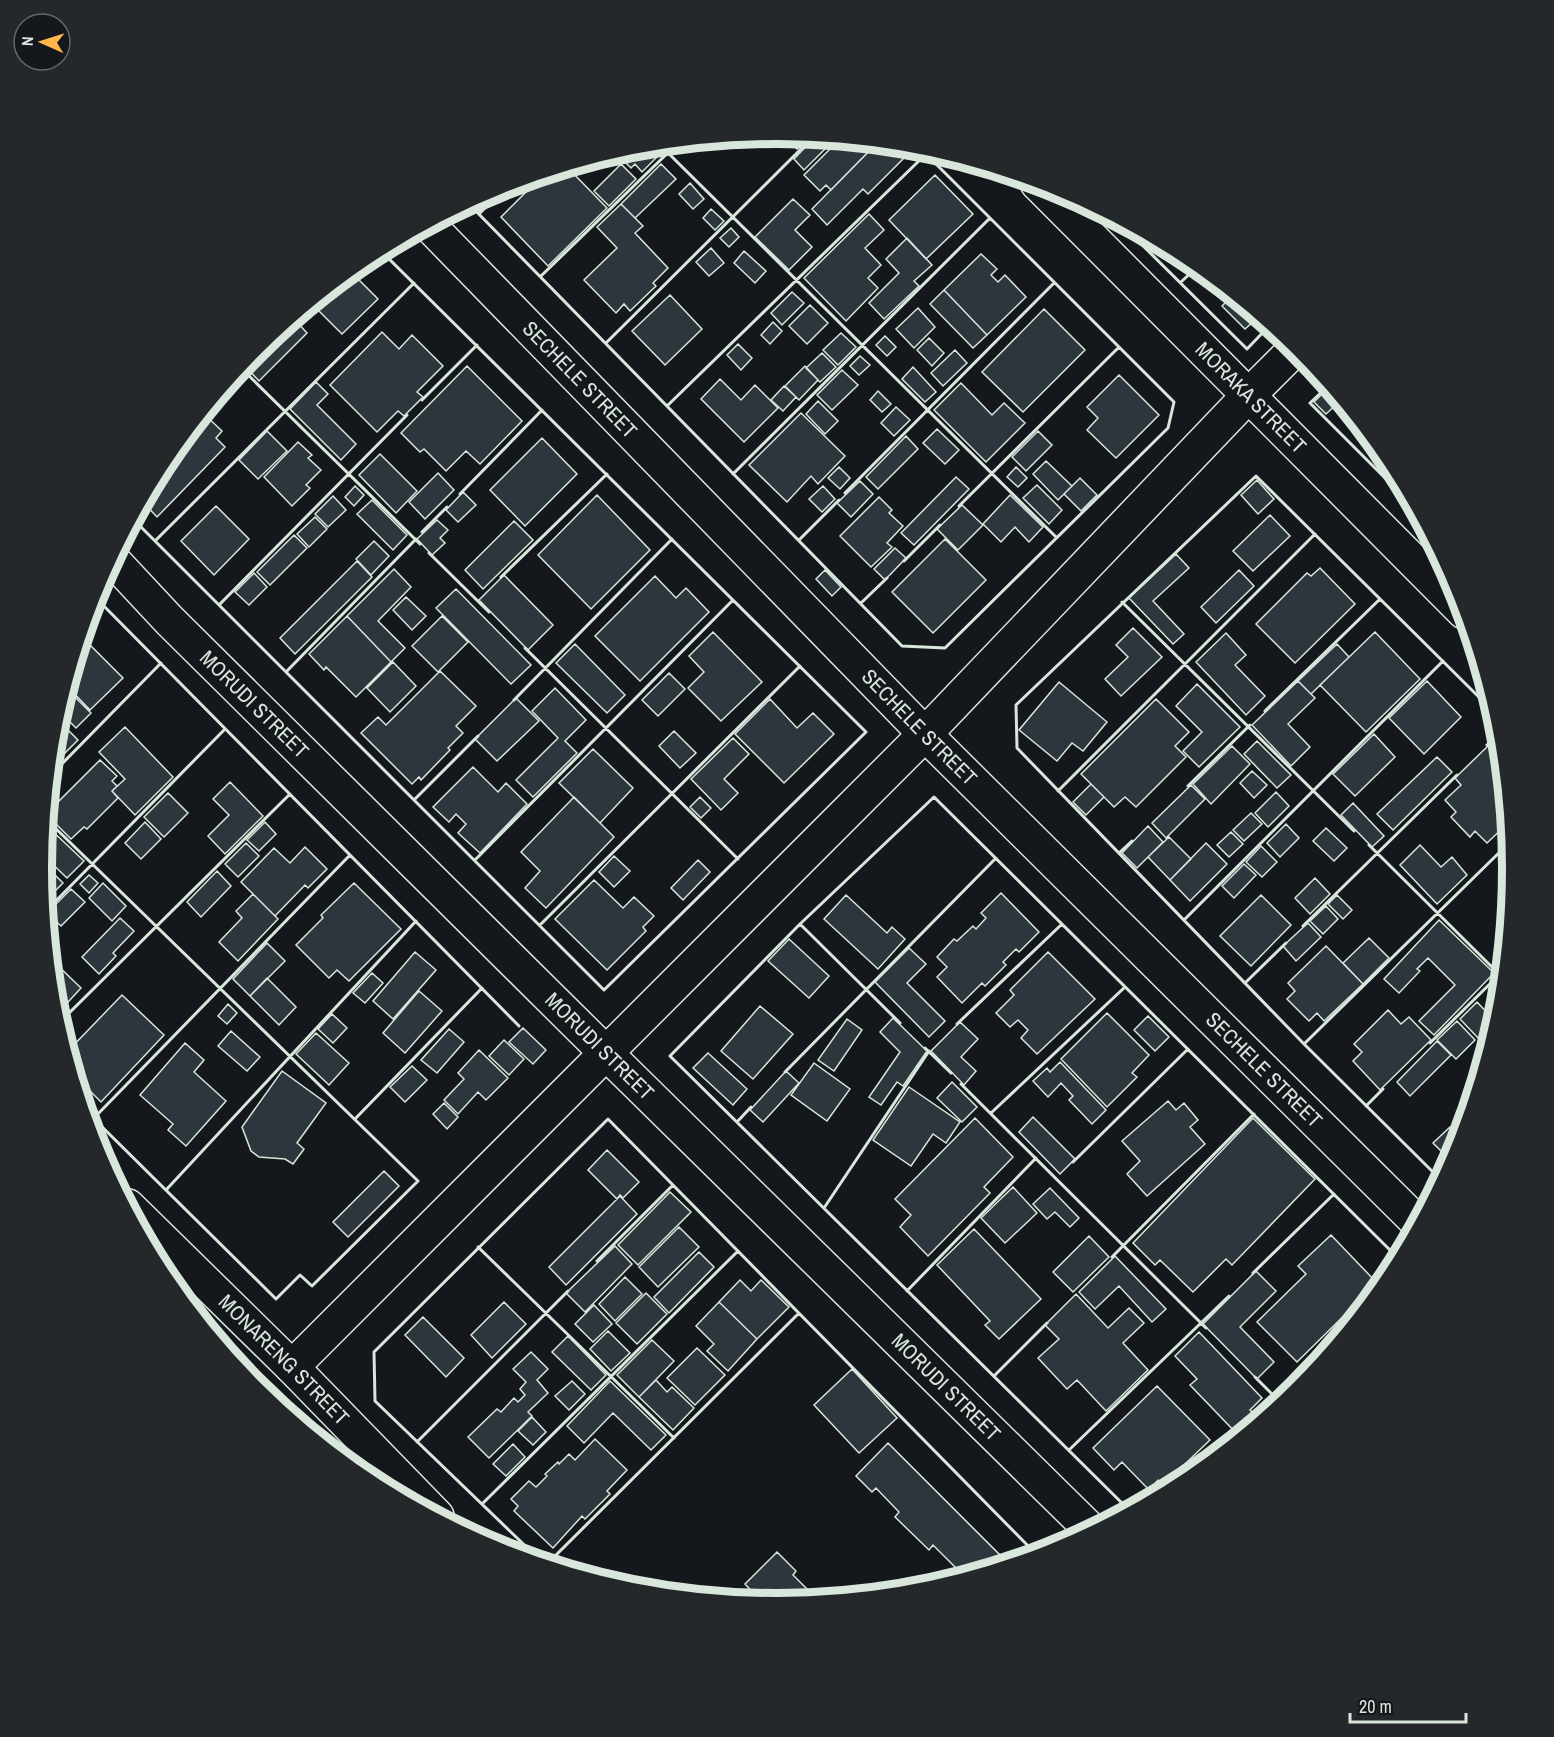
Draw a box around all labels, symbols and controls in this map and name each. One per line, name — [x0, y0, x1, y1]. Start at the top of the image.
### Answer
north arrow — [12, 12, 72, 72]
text: N — [16, 36, 38, 47]
street label: SECHELE STREET — [516, 314, 644, 445]
street label: MORAKA STREET — [1189, 335, 1313, 460]
street label: MORUDI STREET — [194, 644, 316, 765]
street label: SECHELE STREET — [855, 662, 984, 792]
street label: MORUDI STREET — [539, 986, 661, 1107]
street label: SECHELE STREET — [1200, 1006, 1329, 1134]
street label: MONARENG STREET — [212, 1288, 356, 1432]
street label: MORUDI STREET — [885, 1327, 1008, 1448]
scale bar — [1350, 1686, 1466, 1724]
text: 20 m — [1359, 1694, 1392, 1719]

